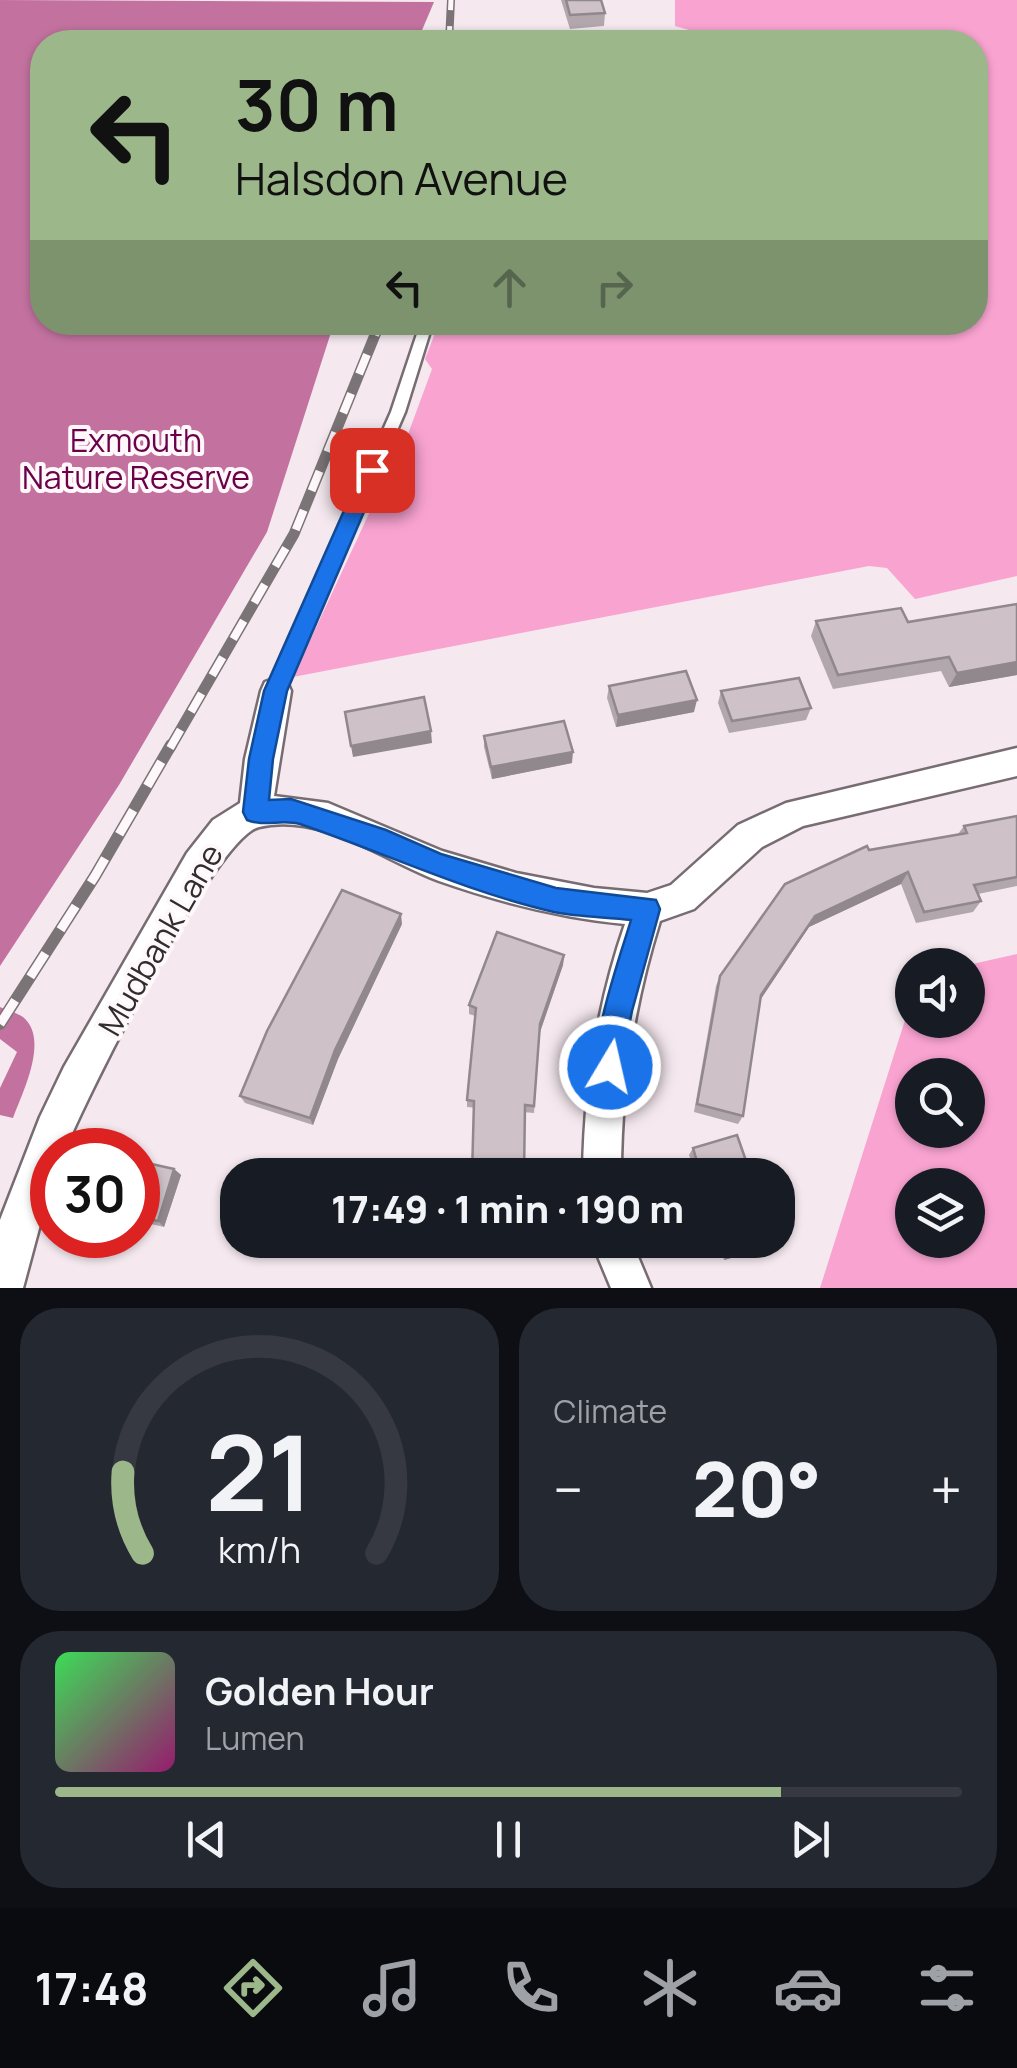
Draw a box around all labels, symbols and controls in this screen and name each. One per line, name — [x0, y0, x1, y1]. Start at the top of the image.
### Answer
text: 30 m — [235, 56, 399, 152]
icon: left — [70, 70, 200, 200]
text: Halsdon Avenue — [235, 147, 568, 209]
icon: left — [377, 260, 432, 315]
icon: ahead — [482, 260, 537, 315]
icon: right — [587, 260, 642, 315]
park label: Exmouth Nature Reserve — [22, 418, 250, 499]
pin — [330, 428, 415, 513]
icon: arrive — [345, 443, 400, 498]
street label: Mudbank Lane — [87, 836, 233, 1043]
map controls — [895, 948, 985, 1258]
button: sound — [895, 948, 985, 1038]
position arrow — [558, 1015, 662, 1119]
button: search — [895, 1058, 985, 1148]
speed limit sign: 30 — [30, 1128, 160, 1258]
button: layers — [895, 1168, 985, 1258]
text: 17:49 · 1 min · 190 m — [331, 1182, 684, 1234]
text: Climate — [554, 1389, 667, 1433]
text: 21 — [206, 1400, 313, 1542]
text: 20° — [692, 1437, 822, 1540]
text: − — [554, 1451, 583, 1527]
text: + — [930, 1451, 962, 1527]
text: km/h — [218, 1525, 301, 1574]
text: Golden Hour — [205, 1664, 434, 1716]
text: Lumen — [205, 1716, 305, 1760]
icon: previous — [179, 1812, 234, 1867]
icon: pause — [481, 1812, 536, 1867]
icon: next — [783, 1812, 838, 1867]
icon: directions — [218, 1953, 288, 2023]
icon: music — [357, 1953, 427, 2023]
icon: phone — [496, 1953, 566, 2023]
icon: climate — [635, 1953, 705, 2023]
icon: car — [773, 1953, 843, 2023]
icon: filters — [912, 1953, 982, 2023]
text: 17:48 — [34, 1957, 149, 2019]

